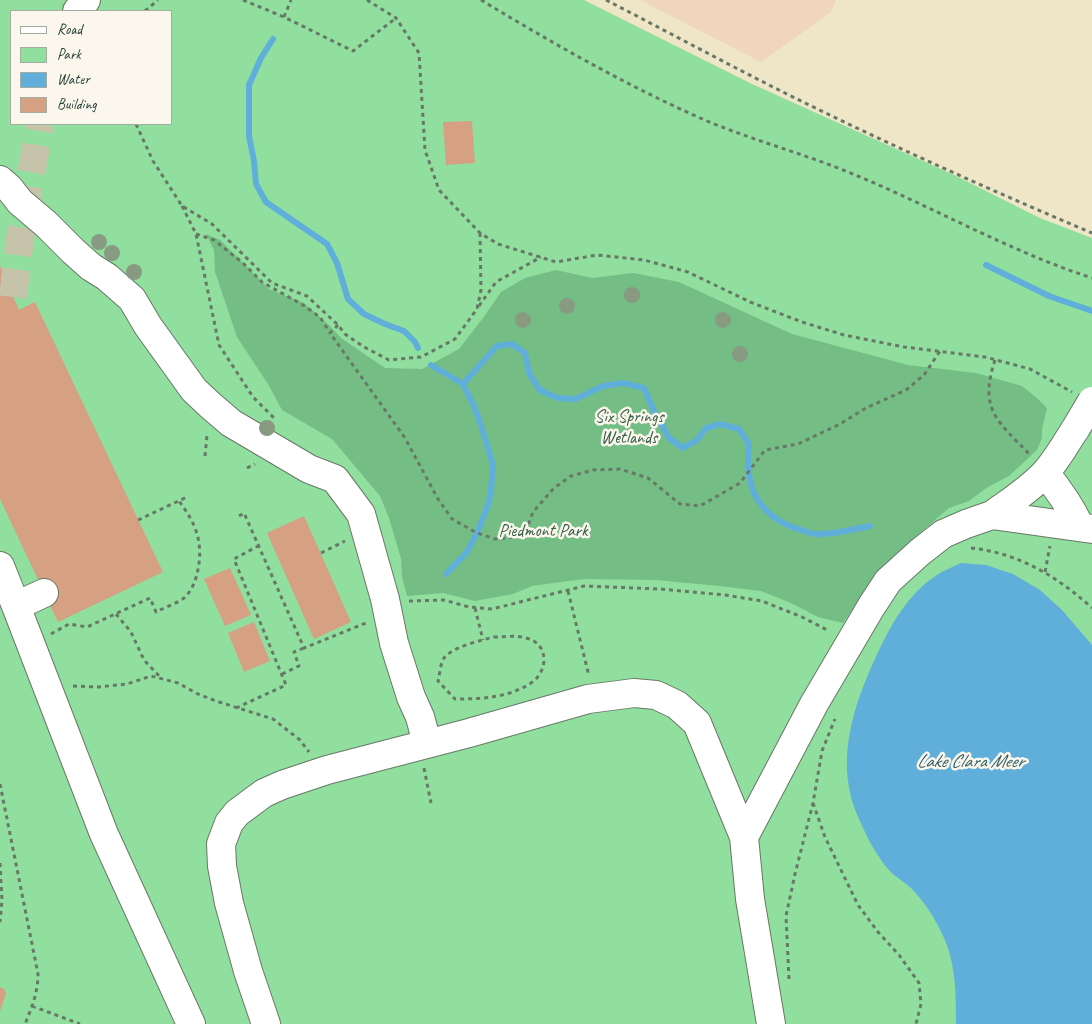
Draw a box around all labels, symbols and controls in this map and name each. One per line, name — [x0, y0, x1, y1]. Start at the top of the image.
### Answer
legend — [10, 10, 172, 125]
text: Road — [57, 20, 82, 39]
text: Park — [57, 45, 81, 64]
text: Water — [57, 70, 90, 89]
text: Building — [57, 95, 96, 114]
park label: Six Springs Wetlands — [594, 406, 664, 448]
park label: Piedmont Park — [498, 520, 588, 542]
water label: Lake Clara Meer — [917, 751, 1023, 773]

